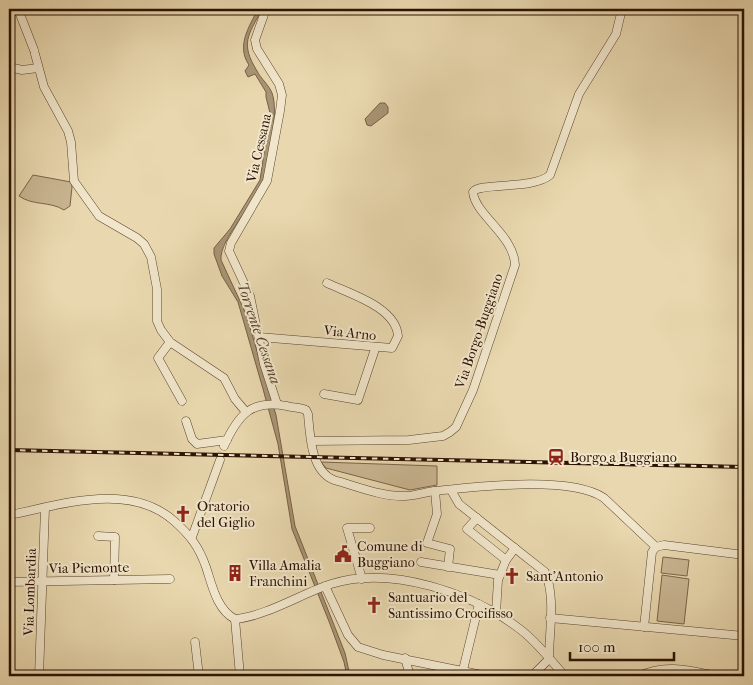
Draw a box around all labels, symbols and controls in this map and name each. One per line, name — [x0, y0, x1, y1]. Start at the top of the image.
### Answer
street label: Via Cessana — [243, 111, 275, 185]
street label: Via Borgo-Buggiano — [451, 271, 507, 392]
water label: Torrente Cessana — [233, 280, 285, 387]
street label: Via Arno — [322, 322, 377, 344]
station icon: Borgo a Buggiano — [546, 447, 566, 467]
place label: Borgo a Buggiano — [570, 449, 677, 466]
place label: Oratorio del Giglio — [197, 498, 255, 531]
church icon: Oratorio del Giglio — [173, 504, 193, 524]
place label: Comune di Buggiano — [357, 538, 423, 571]
public building icon: Comune di Buggiano — [333, 544, 353, 564]
street label: Via Lombardia — [20, 547, 40, 637]
place label: Villa Amalia Franchini — [248, 557, 322, 590]
street label: Via Piemonte — [48, 559, 130, 577]
building icon: Villa Amalia Franchini — [225, 563, 245, 583]
church icon: Sant'Antonio — [502, 566, 522, 586]
place label: Sant'Antonio — [526, 568, 603, 585]
place label: Santuario del Santissimo Crocifisso — [388, 589, 513, 622]
church icon: Santuario del Santissimo Crocifisso — [364, 595, 384, 615]
scale bar — [570, 630, 674, 662]
text: 100 m — [578, 638, 616, 656]

